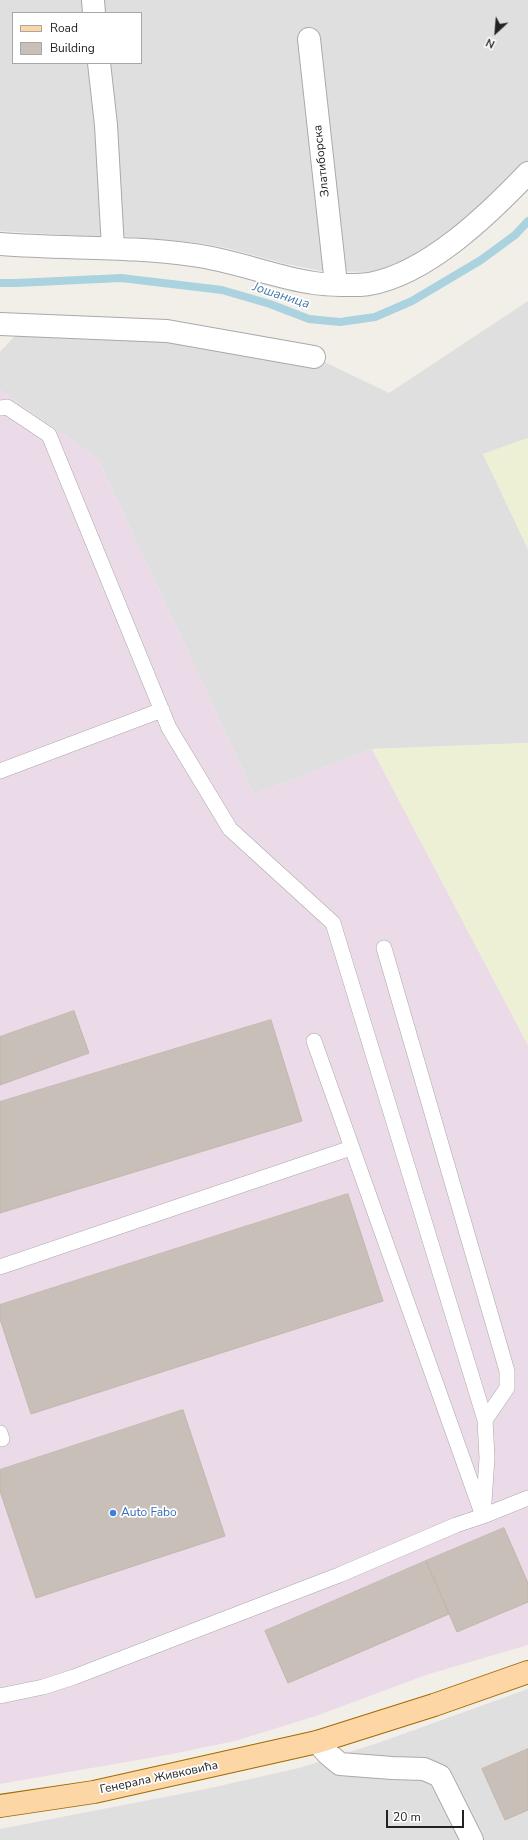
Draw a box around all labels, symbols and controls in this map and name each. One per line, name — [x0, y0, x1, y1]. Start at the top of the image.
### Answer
legend — [12, 12, 142, 64]
north arrow — [476, 12, 516, 52]
text: Road — [50, 20, 78, 36]
text: N — [484, 35, 498, 52]
text: Building — [50, 40, 95, 56]
street label: Златиборска — [311, 124, 333, 198]
water label: Јошаница — [251, 279, 311, 313]
place label: Auto Fabo — [121, 1506, 177, 1520]
marker: Auto Fabo — [108, 1508, 118, 1518]
street label: Генерала Живковића — [99, 1758, 219, 1798]
scale bar — [388, 1802, 466, 1828]
text: 20 m — [393, 1809, 421, 1825]

